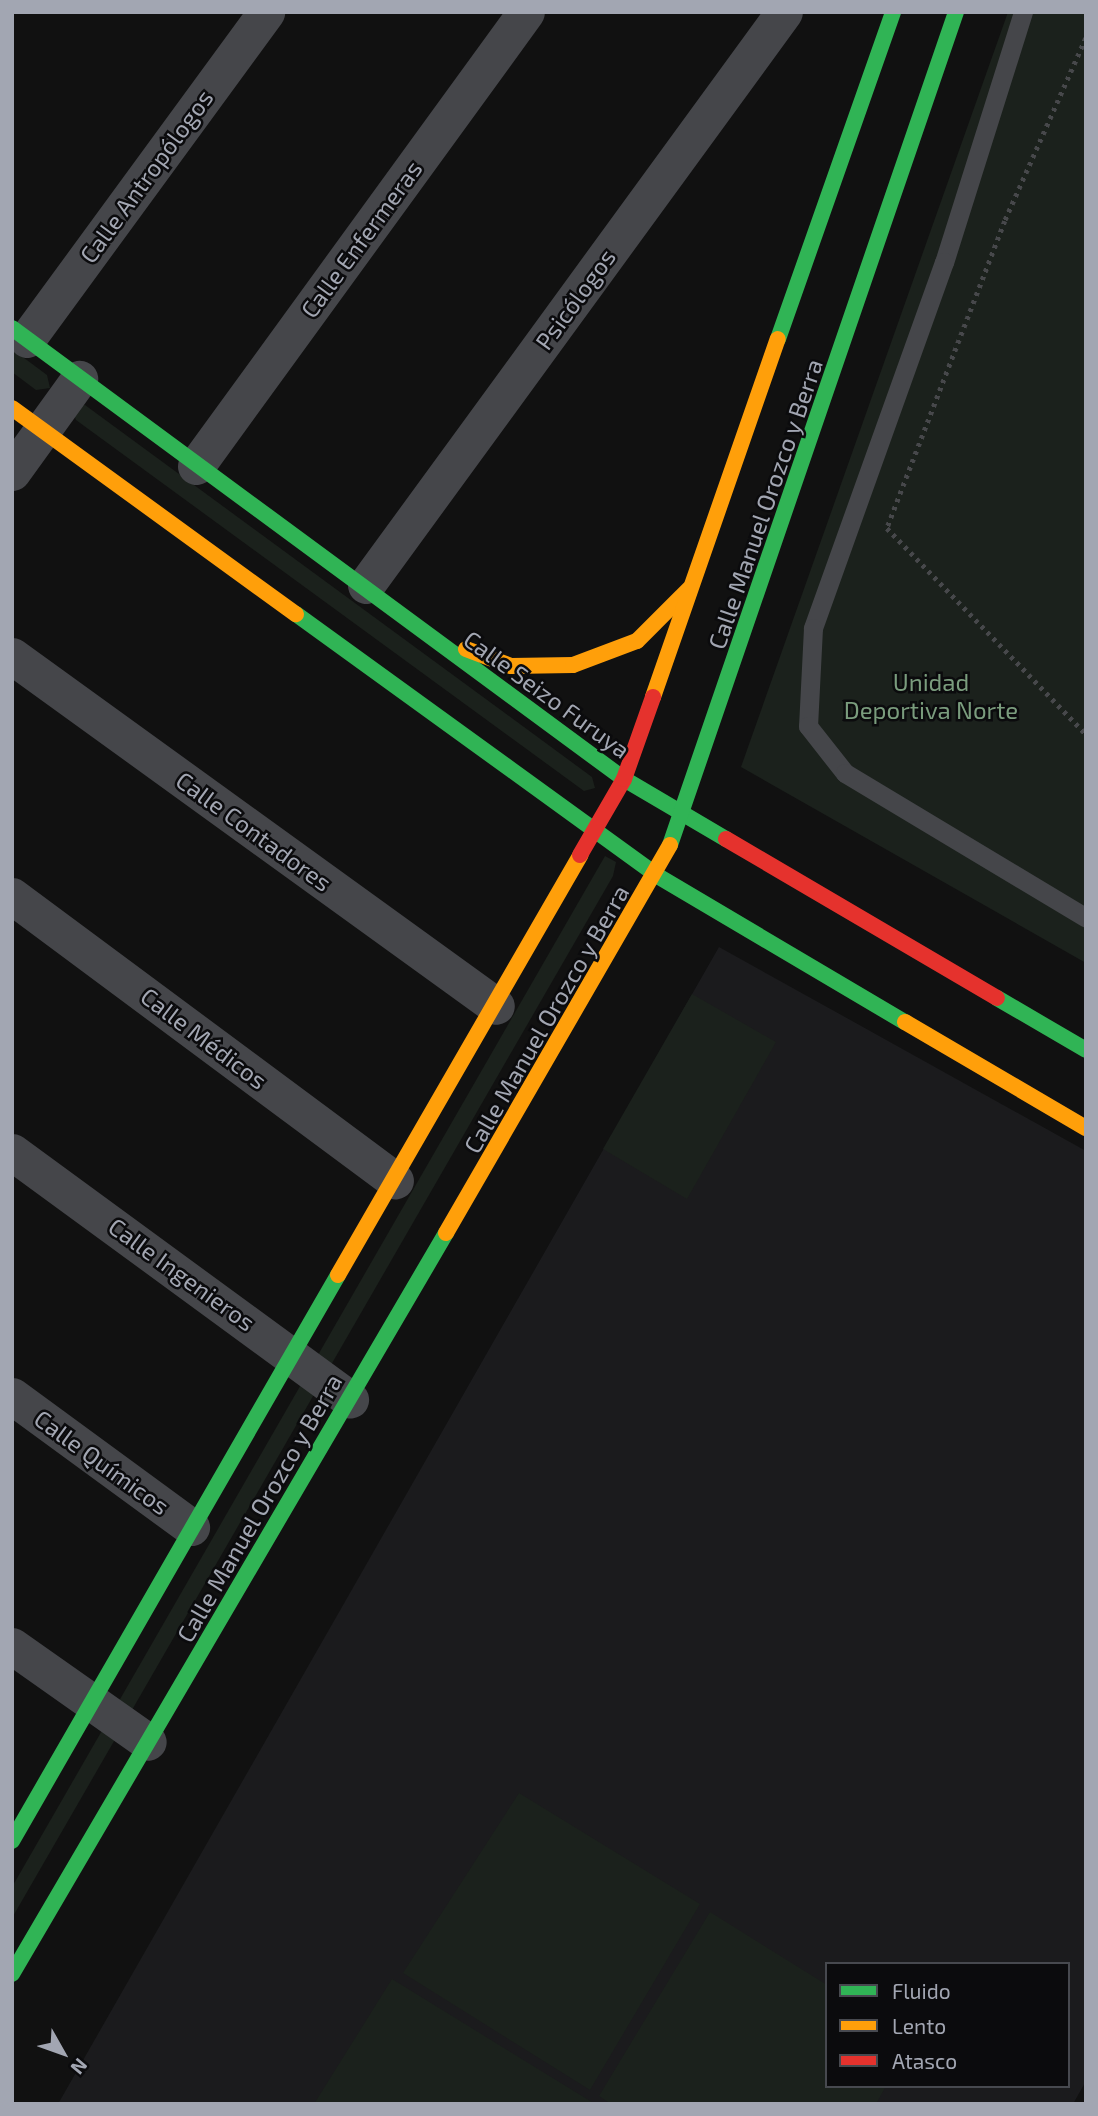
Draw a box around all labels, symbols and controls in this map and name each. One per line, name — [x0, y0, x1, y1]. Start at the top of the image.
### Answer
street label: Calle Antropólogos — [73, 84, 219, 268]
street label: Calle Enfermeras — [294, 155, 428, 323]
street label: Psicólogos — [529, 243, 621, 355]
street label: Calle Manuel Orozco y Berra — [701, 354, 829, 654]
street label: Calle Seizo Furuya — [458, 624, 636, 764]
park label: Unidad Deportiva Norte — [844, 668, 1018, 724]
street label: Calle Contadores — [171, 765, 337, 897]
street label: Calle Manuel Orozco y Berra — [457, 879, 635, 1159]
street label: Calle Médicos — [135, 981, 273, 1095]
street label: Calle Ingenieros — [103, 1211, 261, 1337]
street label: Calle Manuel Orozco y Berra — [170, 1368, 348, 1648]
street label: Calle Químicos — [29, 1404, 175, 1520]
legend — [825, 1962, 1070, 2088]
text: Fluido — [892, 1978, 951, 2003]
text: Lento — [892, 2013, 946, 2038]
north arrow — [28, 2018, 98, 2088]
text: Atasco — [892, 2048, 957, 2073]
text: N — [66, 2054, 93, 2079]

